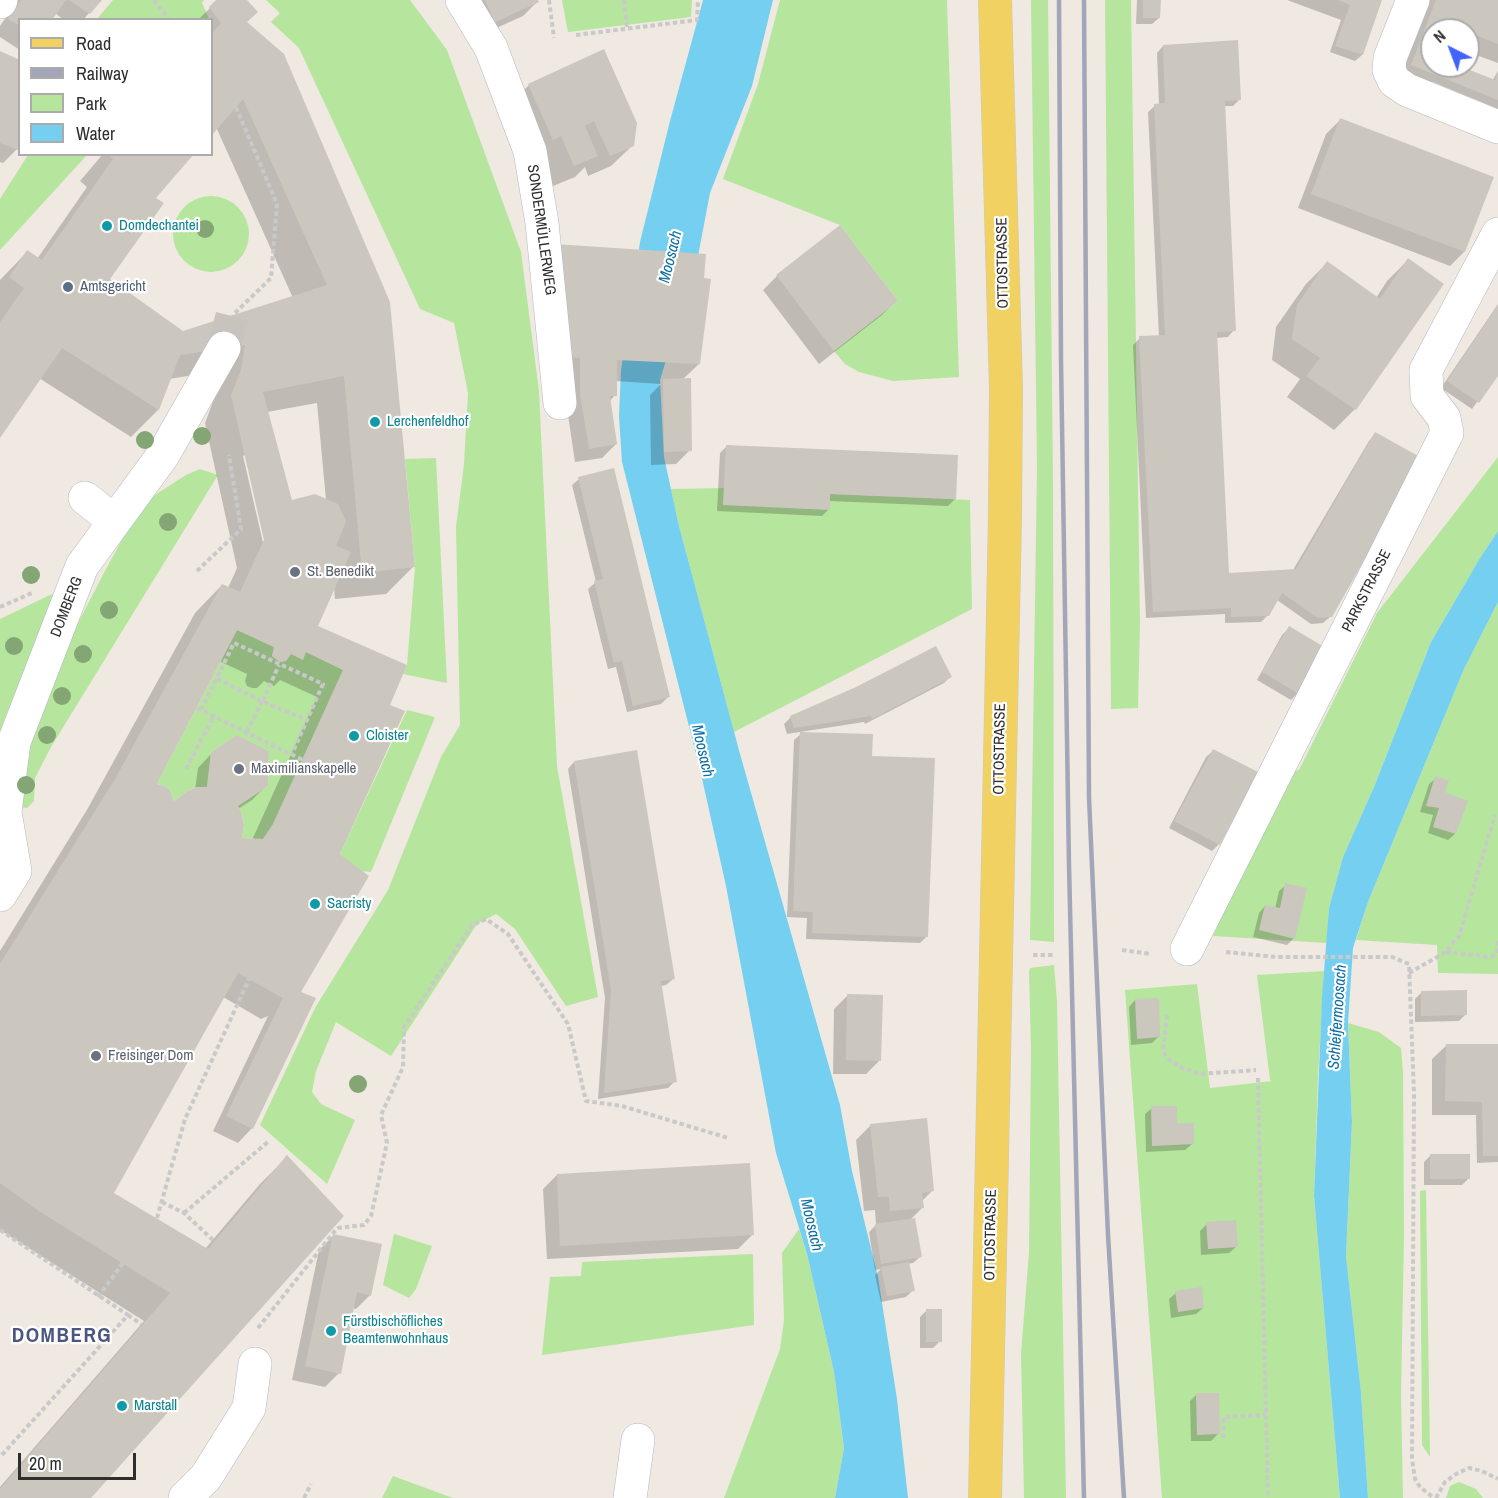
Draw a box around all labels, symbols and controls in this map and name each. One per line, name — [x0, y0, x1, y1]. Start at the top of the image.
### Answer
legend — [18, 18, 213, 156]
north arrow — [1420, 18, 1480, 78]
text: N — [1428, 25, 1450, 47]
text: Road — [76, 31, 111, 56]
text: Railway — [76, 61, 129, 86]
text: Park — [76, 91, 106, 116]
text: Water — [76, 121, 115, 146]
street label: SONDERMÜLLERWEG — [523, 164, 559, 296]
place label: Domdechantei — [119, 217, 199, 235]
street label: OTTOSTRASSE — [993, 217, 1013, 309]
marker: Domdechantei — [100, 219, 114, 233]
water label: Moosach — [655, 229, 687, 285]
place label: Amtsgericht — [80, 278, 146, 296]
marker: Amtsgericht — [61, 280, 75, 294]
place label: Lerchenfeldhof — [387, 413, 468, 431]
marker: Lerchenfeldhof — [368, 415, 382, 429]
street label: PARKSTRASSE — [1339, 547, 1395, 635]
place label: St. Benedikt — [307, 563, 374, 581]
marker: St. Benedikt — [288, 565, 302, 579]
street label: DOMBERG — [47, 574, 87, 640]
street label: OTTOSTRASSE — [990, 703, 1010, 795]
water label: Moosach — [687, 723, 717, 779]
place label: Cloister — [366, 727, 408, 745]
marker: Cloister — [347, 729, 361, 743]
place label: Maximilianskapelle — [251, 760, 356, 778]
marker: Maximilianskapelle — [232, 762, 246, 776]
place label: Sacristy — [327, 895, 371, 913]
marker: Sacristy — [308, 897, 322, 911]
water label: Schleifermoosach — [1325, 964, 1351, 1070]
place label: Freisinger Dom — [108, 1047, 193, 1065]
marker: Freisinger Dom — [89, 1049, 103, 1063]
street label: OTTOSTRASSE — [981, 1189, 1001, 1281]
water label: Moosach — [796, 1197, 826, 1253]
place label: Fürstbischöfliches Beamtenwohnhaus — [343, 1313, 448, 1348]
district label: DOMBERG — [12, 1323, 112, 1349]
marker: Fürstbischöfliches Beamtenwohnhaus — [324, 1324, 338, 1338]
place label: Marstall — [134, 1397, 177, 1415]
marker: Marstall — [115, 1399, 129, 1413]
scale bar — [21, 1441, 140, 1479]
text: 20 m — [29, 1451, 62, 1476]

